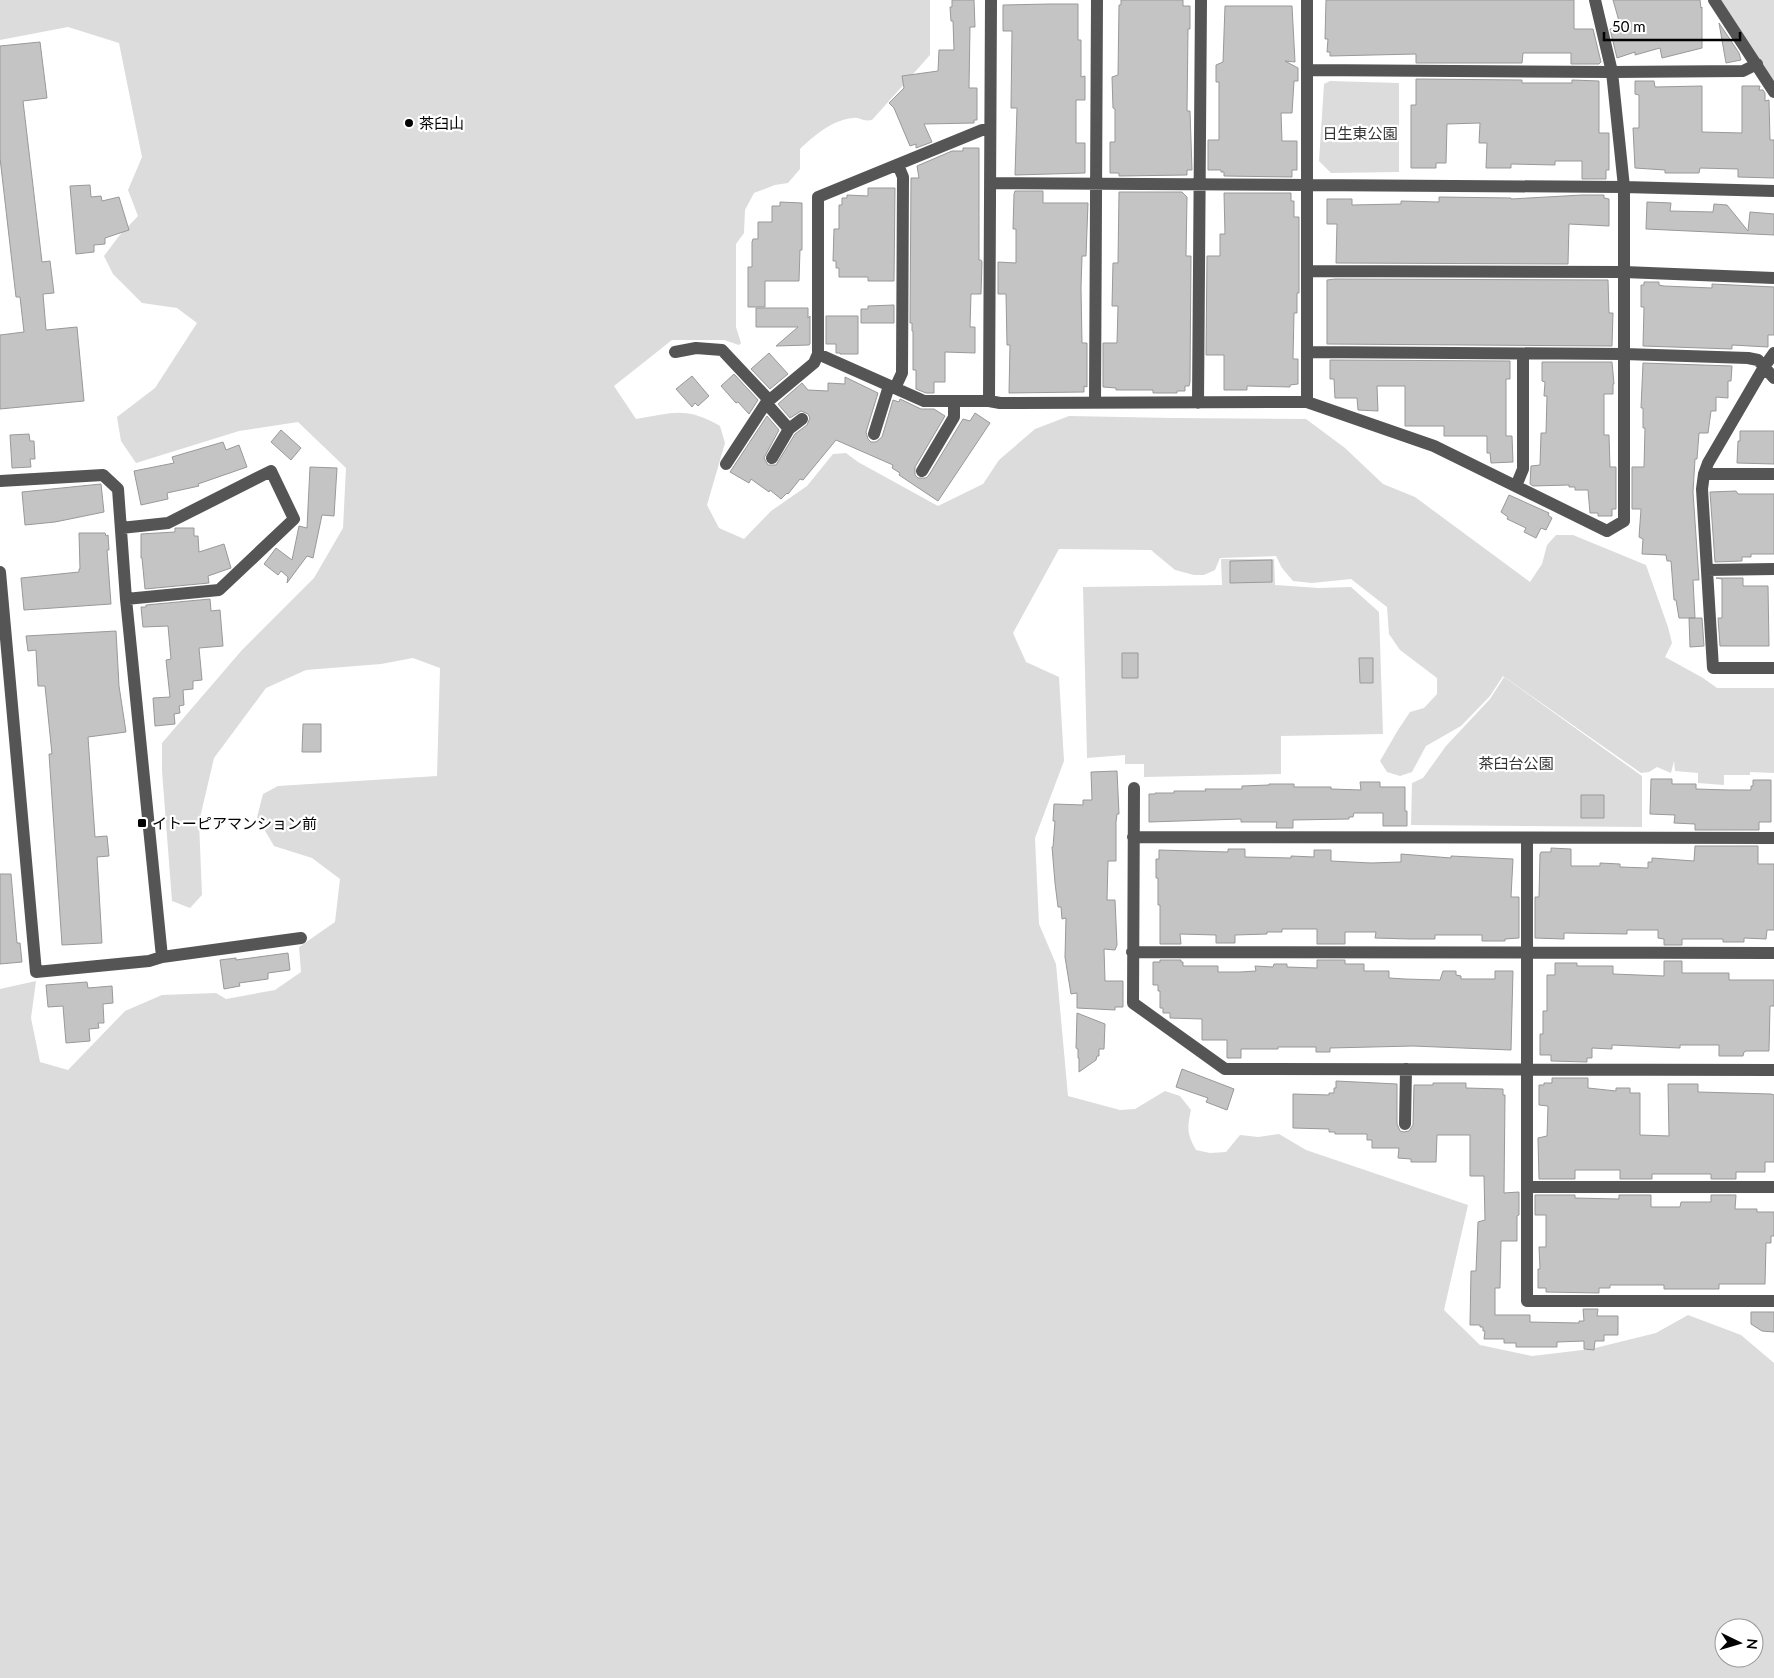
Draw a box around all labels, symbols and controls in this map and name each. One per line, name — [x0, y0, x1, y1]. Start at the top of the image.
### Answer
scale bar — [1604, 10, 1740, 42]
text: 50 m — [1612, 17, 1646, 35]
place label: 茶臼山 — [419, 114, 464, 132]
marker: 茶臼山 — [403, 117, 415, 129]
park label: 日生東公園 — [1322, 124, 1398, 142]
park label: 茶臼台公園 — [1478, 754, 1554, 772]
place label: イトーピアマンション前 — [152, 814, 317, 832]
marker: イトーピアマンション前 — [136, 817, 148, 829]
north arrow — [1714, 1618, 1764, 1668]
text: N — [1744, 1638, 1761, 1650]

